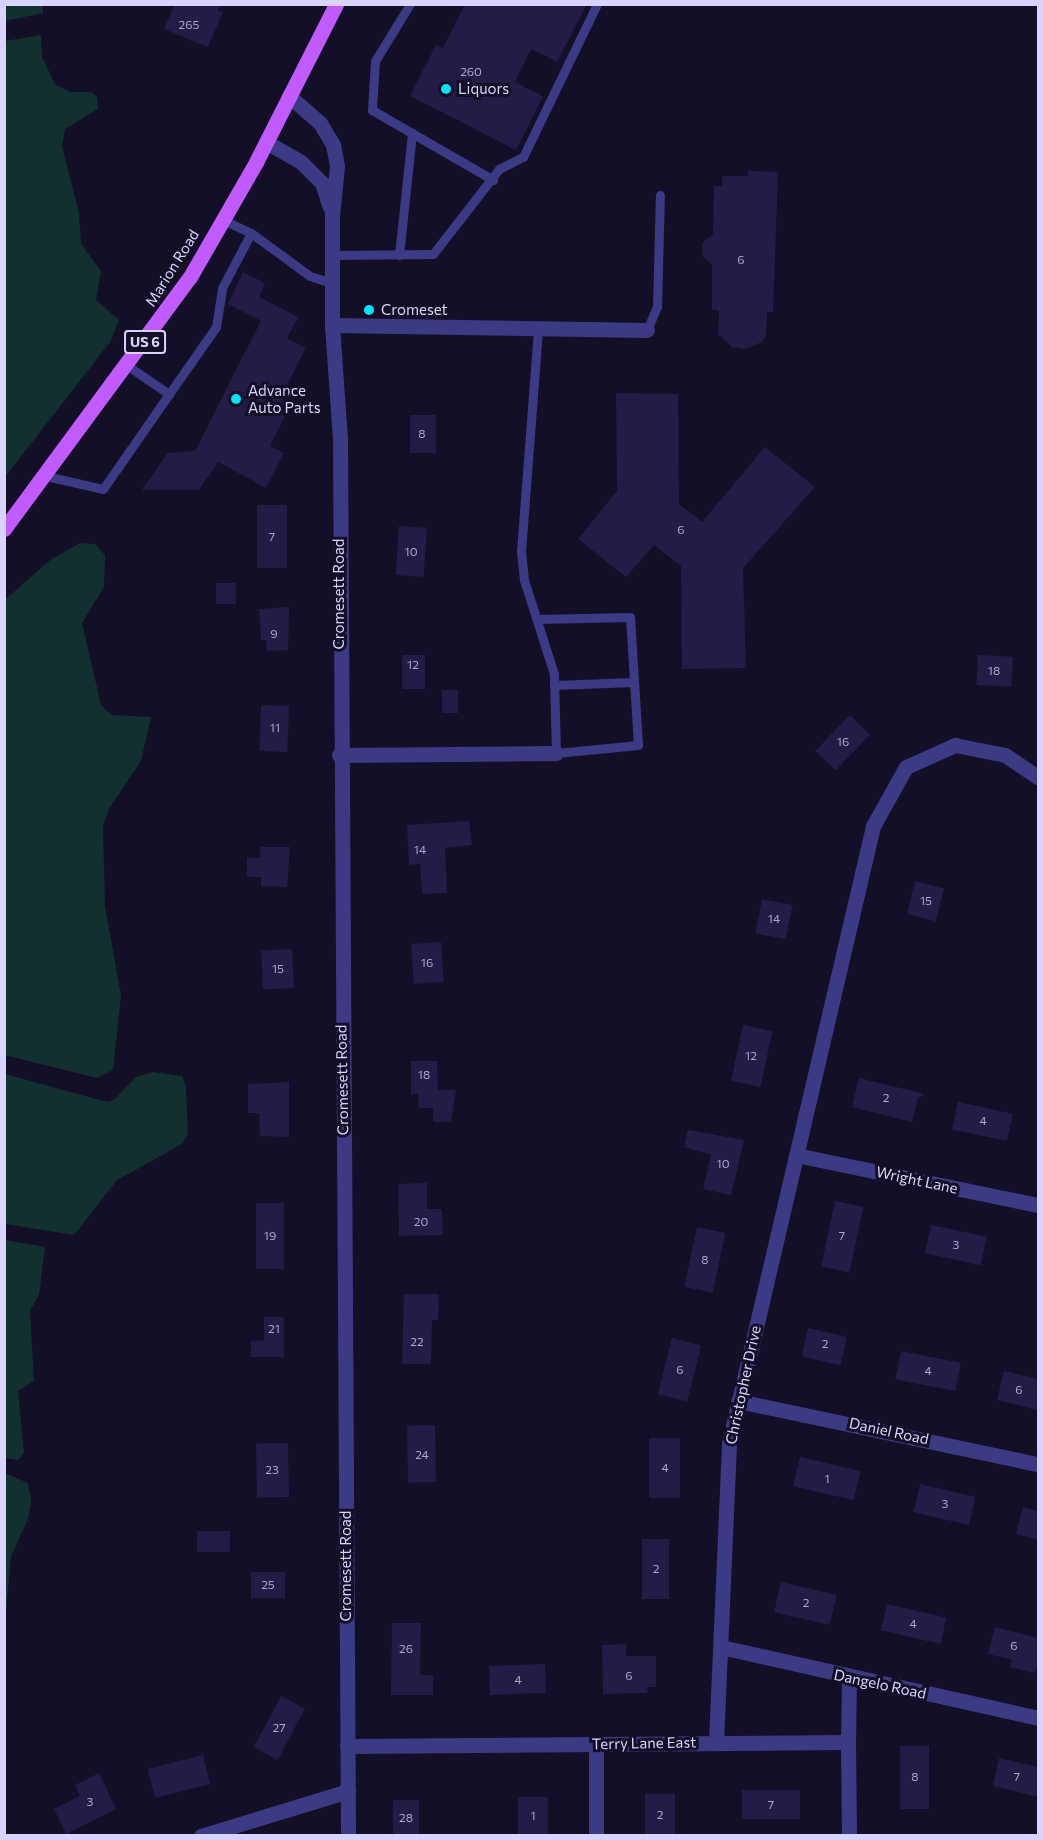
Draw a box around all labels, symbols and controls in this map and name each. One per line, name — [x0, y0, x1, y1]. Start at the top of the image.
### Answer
house number: 265 — [179, 18, 199, 32]
house number: 260 — [460, 65, 482, 79]
place label: Liquors — [458, 80, 509, 98]
marker: Liquors — [439, 82, 453, 96]
street label: Marion Road — [141, 226, 203, 310]
house number: 6 — [737, 253, 745, 267]
place label: Cromeset — [381, 301, 448, 319]
marker: Cromeset — [362, 303, 376, 317]
road number: US 6 — [124, 331, 166, 353]
place label: Advance Auto Parts — [248, 381, 321, 416]
marker: Advance Auto Parts — [229, 392, 243, 406]
house number: 8 — [418, 427, 426, 441]
house number: 6 — [677, 523, 685, 537]
house number: 7 — [269, 530, 275, 544]
street label: Cromesett Road — [330, 539, 348, 649]
house number: 10 — [405, 545, 417, 559]
house number: 9 — [270, 627, 278, 641]
house number: 12 — [407, 658, 419, 672]
house number: 18 — [988, 664, 1000, 678]
house number: 11 — [270, 721, 280, 735]
house number: 16 — [837, 735, 849, 749]
house number: 14 — [414, 843, 426, 857]
house number: 15 — [920, 894, 932, 908]
house number: 14 — [768, 912, 780, 926]
house number: 16 — [421, 956, 433, 970]
house number: 15 — [272, 962, 284, 976]
street label: Cromesett Road — [332, 1024, 352, 1136]
house number: 12 — [745, 1049, 757, 1063]
house number: 18 — [418, 1068, 430, 1082]
house number: 2 — [883, 1091, 889, 1105]
house number: 4 — [979, 1114, 987, 1128]
house number: 10 — [717, 1157, 729, 1171]
street label: Wright Lane — [874, 1163, 960, 1197]
house number: 20 — [414, 1215, 428, 1229]
house number: 19 — [264, 1229, 276, 1243]
house number: 7 — [839, 1229, 845, 1243]
house number: 3 — [953, 1238, 959, 1252]
house number: 8 — [701, 1253, 709, 1267]
house number: 21 — [268, 1322, 280, 1336]
street label: Christopher Drive — [722, 1324, 764, 1446]
house number: 22 — [410, 1335, 424, 1349]
house number: 2 — [822, 1337, 828, 1351]
house number: 6 — [676, 1363, 684, 1377]
house number: 4 — [924, 1364, 932, 1378]
house number: 6 — [1015, 1383, 1023, 1397]
street label: Daniel Road — [848, 1414, 930, 1448]
house number: 24 — [415, 1448, 429, 1462]
house number: 4 — [661, 1461, 669, 1475]
house number: 23 — [265, 1463, 279, 1477]
house number: 1 — [824, 1472, 830, 1486]
house number: 3 — [942, 1497, 948, 1511]
street label: Cromesett Road — [337, 1511, 355, 1621]
house number: 2 — [653, 1562, 659, 1576]
house number: 25 — [261, 1578, 275, 1592]
house number: 2 — [803, 1596, 809, 1610]
house number: 4 — [909, 1617, 917, 1631]
house number: 6 — [1010, 1639, 1018, 1653]
house number: 26 — [399, 1642, 413, 1656]
street label: Dangelo Road — [832, 1665, 928, 1703]
house number: 6 — [625, 1669, 633, 1683]
house number: 4 — [514, 1673, 522, 1687]
house number: 27 — [273, 1721, 285, 1735]
street label: Terry Lane East — [592, 1733, 696, 1753]
house number: 8 — [911, 1770, 919, 1784]
house number: 7 — [1014, 1770, 1020, 1784]
house number: 3 — [87, 1795, 93, 1809]
house number: 7 — [768, 1798, 774, 1812]
house number: 2 — [657, 1808, 663, 1822]
house number: 1 — [530, 1809, 536, 1823]
house number: 28 — [399, 1811, 413, 1825]

